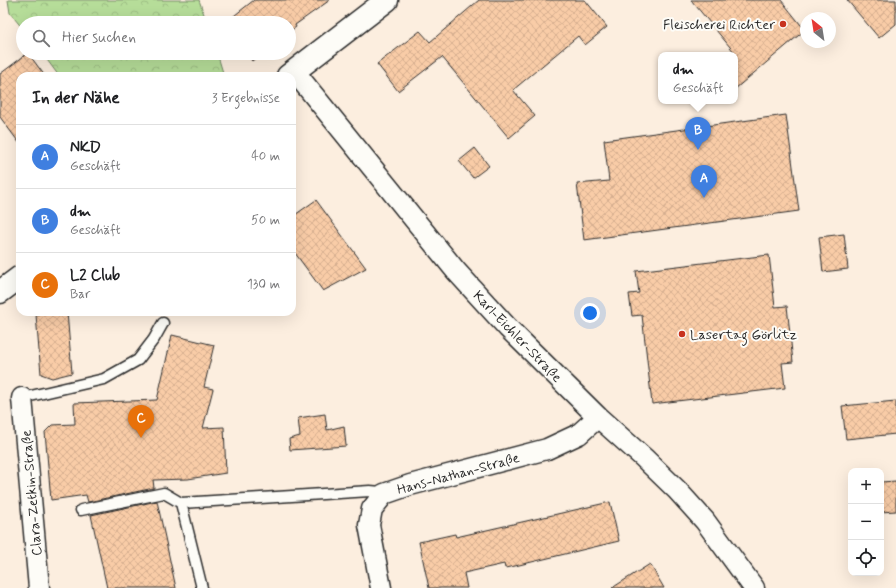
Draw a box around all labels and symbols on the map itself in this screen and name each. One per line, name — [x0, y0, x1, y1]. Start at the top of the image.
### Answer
north arrow — [800, 12, 836, 48]
place label: Fleischerei Richter — [663, 16, 775, 34]
marker: Fleischerei Richter — [778, 19, 788, 29]
pin: B — [685, 117, 711, 150]
pin: A — [691, 165, 717, 198]
street label: Karl-Eichler-Straße — [469, 287, 566, 386]
your location — [580, 303, 600, 323]
place label: Lasertag Görlitz — [690, 326, 798, 346]
marker: Lasertag Görlitz — [677, 329, 687, 339]
pin: C — [128, 405, 154, 438]
street label: Clara-Zetkin-Straße — [18, 429, 46, 557]
street label: Hans-Nathan-Straße — [395, 449, 522, 499]

